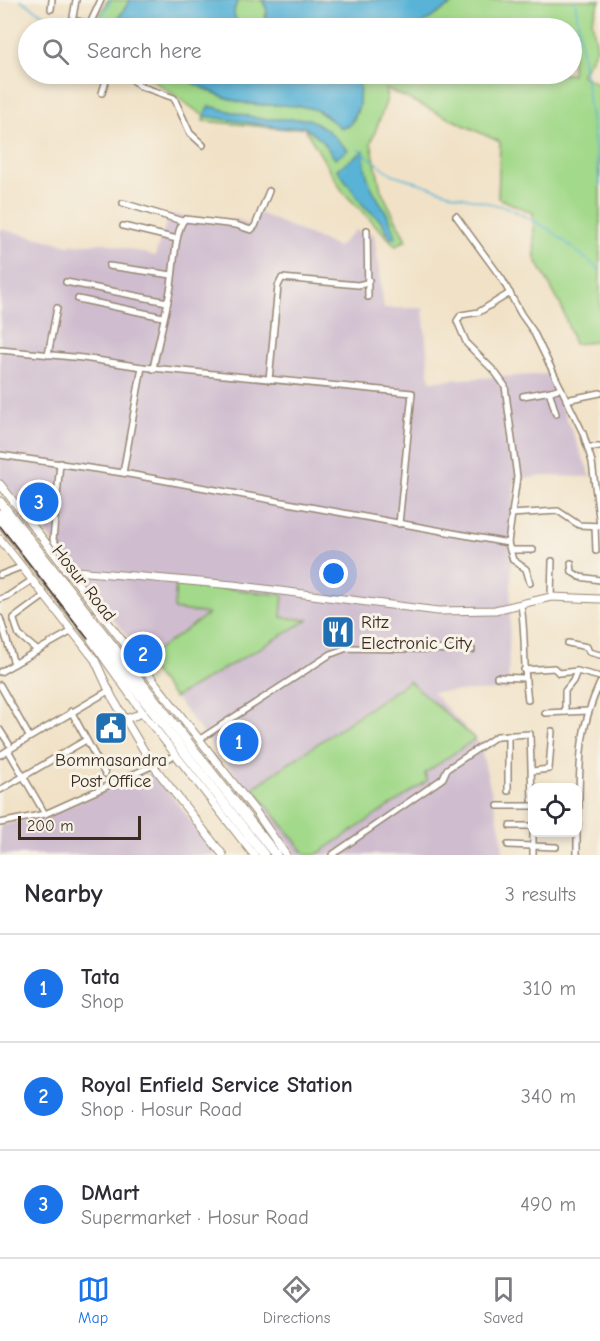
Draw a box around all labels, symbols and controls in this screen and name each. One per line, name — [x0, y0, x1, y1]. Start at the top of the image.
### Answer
search box — [18, 18, 582, 84]
icon: search — [39, 35, 72, 68]
text: Search here — [87, 38, 202, 64]
pin: 3 — [20, 480, 58, 524]
street label: Hosur Road — [47, 541, 120, 626]
your location — [319, 559, 348, 588]
place label: Ritz Electronic City — [361, 612, 473, 654]
restaurant icon: Ritz Electronic City — [320, 614, 356, 650]
pin: 2 — [124, 632, 162, 676]
public building icon: Bommasandra Post Office — [93, 710, 129, 746]
pin: 1 — [220, 720, 258, 764]
place label: Bommasandra Post Office — [55, 750, 167, 792]
map controls — [528, 783, 582, 837]
button: locate — [528, 783, 582, 837]
scale bar — [18, 813, 141, 840]
text: 200 m — [27, 817, 73, 835]
text: Nearby — [24, 879, 103, 909]
text: 3 results — [505, 883, 576, 906]
text: Tata — [81, 964, 120, 990]
text: 1 — [40, 977, 47, 1000]
text: 310 m — [523, 977, 576, 1000]
text: Shop — [81, 990, 124, 1013]
text: Royal Enfield Service Station — [81, 1072, 353, 1098]
text: 2 — [39, 1085, 48, 1108]
text: 340 m — [521, 1085, 576, 1108]
text: Shop · Hosur Road — [81, 1098, 242, 1121]
text: DMart — [81, 1180, 139, 1206]
text: 3 — [39, 1193, 48, 1216]
text: 490 m — [520, 1193, 576, 1216]
text: Supermarket · Hosur Road — [81, 1206, 309, 1229]
tab: Map — [77, 1273, 110, 1327]
tab: Directions — [263, 1273, 330, 1327]
tab: Saved — [483, 1273, 523, 1327]

